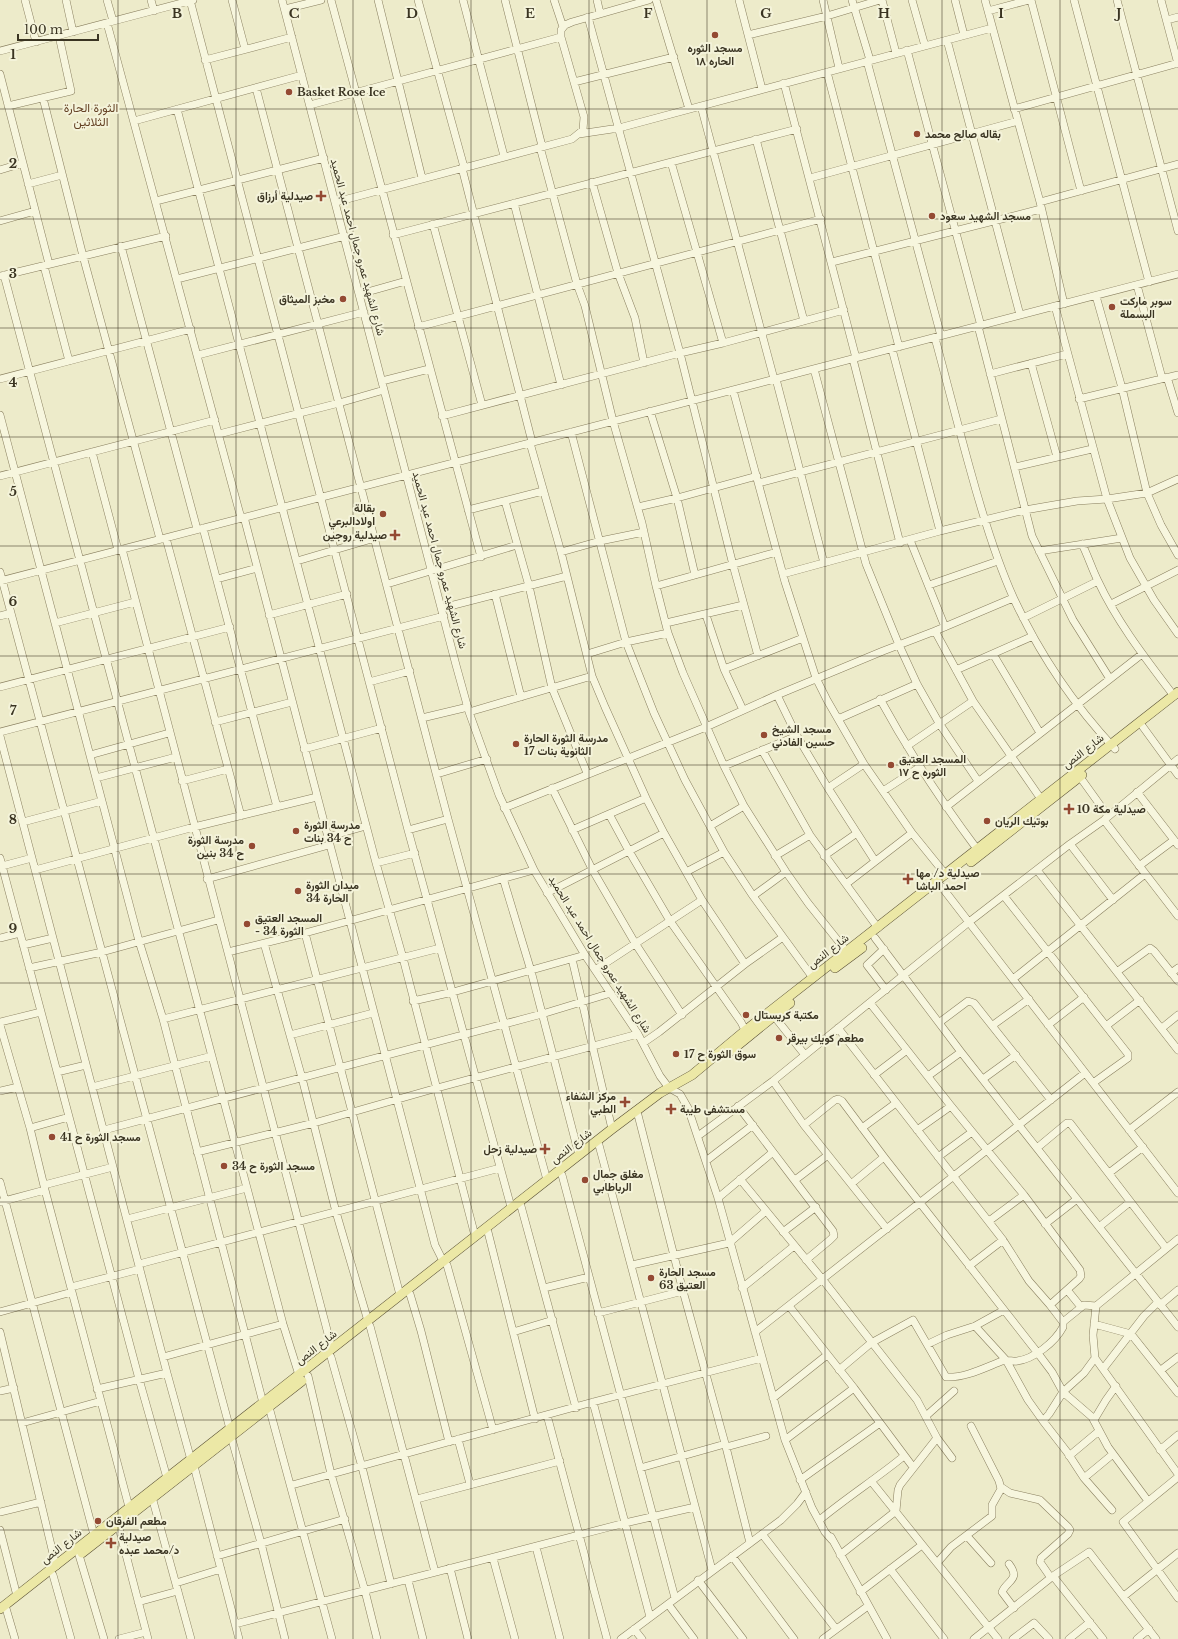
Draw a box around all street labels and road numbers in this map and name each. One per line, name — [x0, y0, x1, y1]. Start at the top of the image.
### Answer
street label: شارع الشهيد عمرو جمال احمد عبد الحميد — [327, 157, 389, 338]
street label: شارع الشهيد عمرو جمال احمد عبد الحميد — [409, 470, 471, 651]
street label: شارع النص — [1060, 730, 1107, 772]
street label: شارع الشهيد عمرو جمال احمد عبد الحميد — [545, 873, 655, 1036]
street label: شارع النص — [805, 930, 852, 972]
street label: شارع النص — [548, 1125, 595, 1167]
street label: شارع النص — [293, 1326, 340, 1368]
street label: شارع النص — [38, 1525, 85, 1568]

